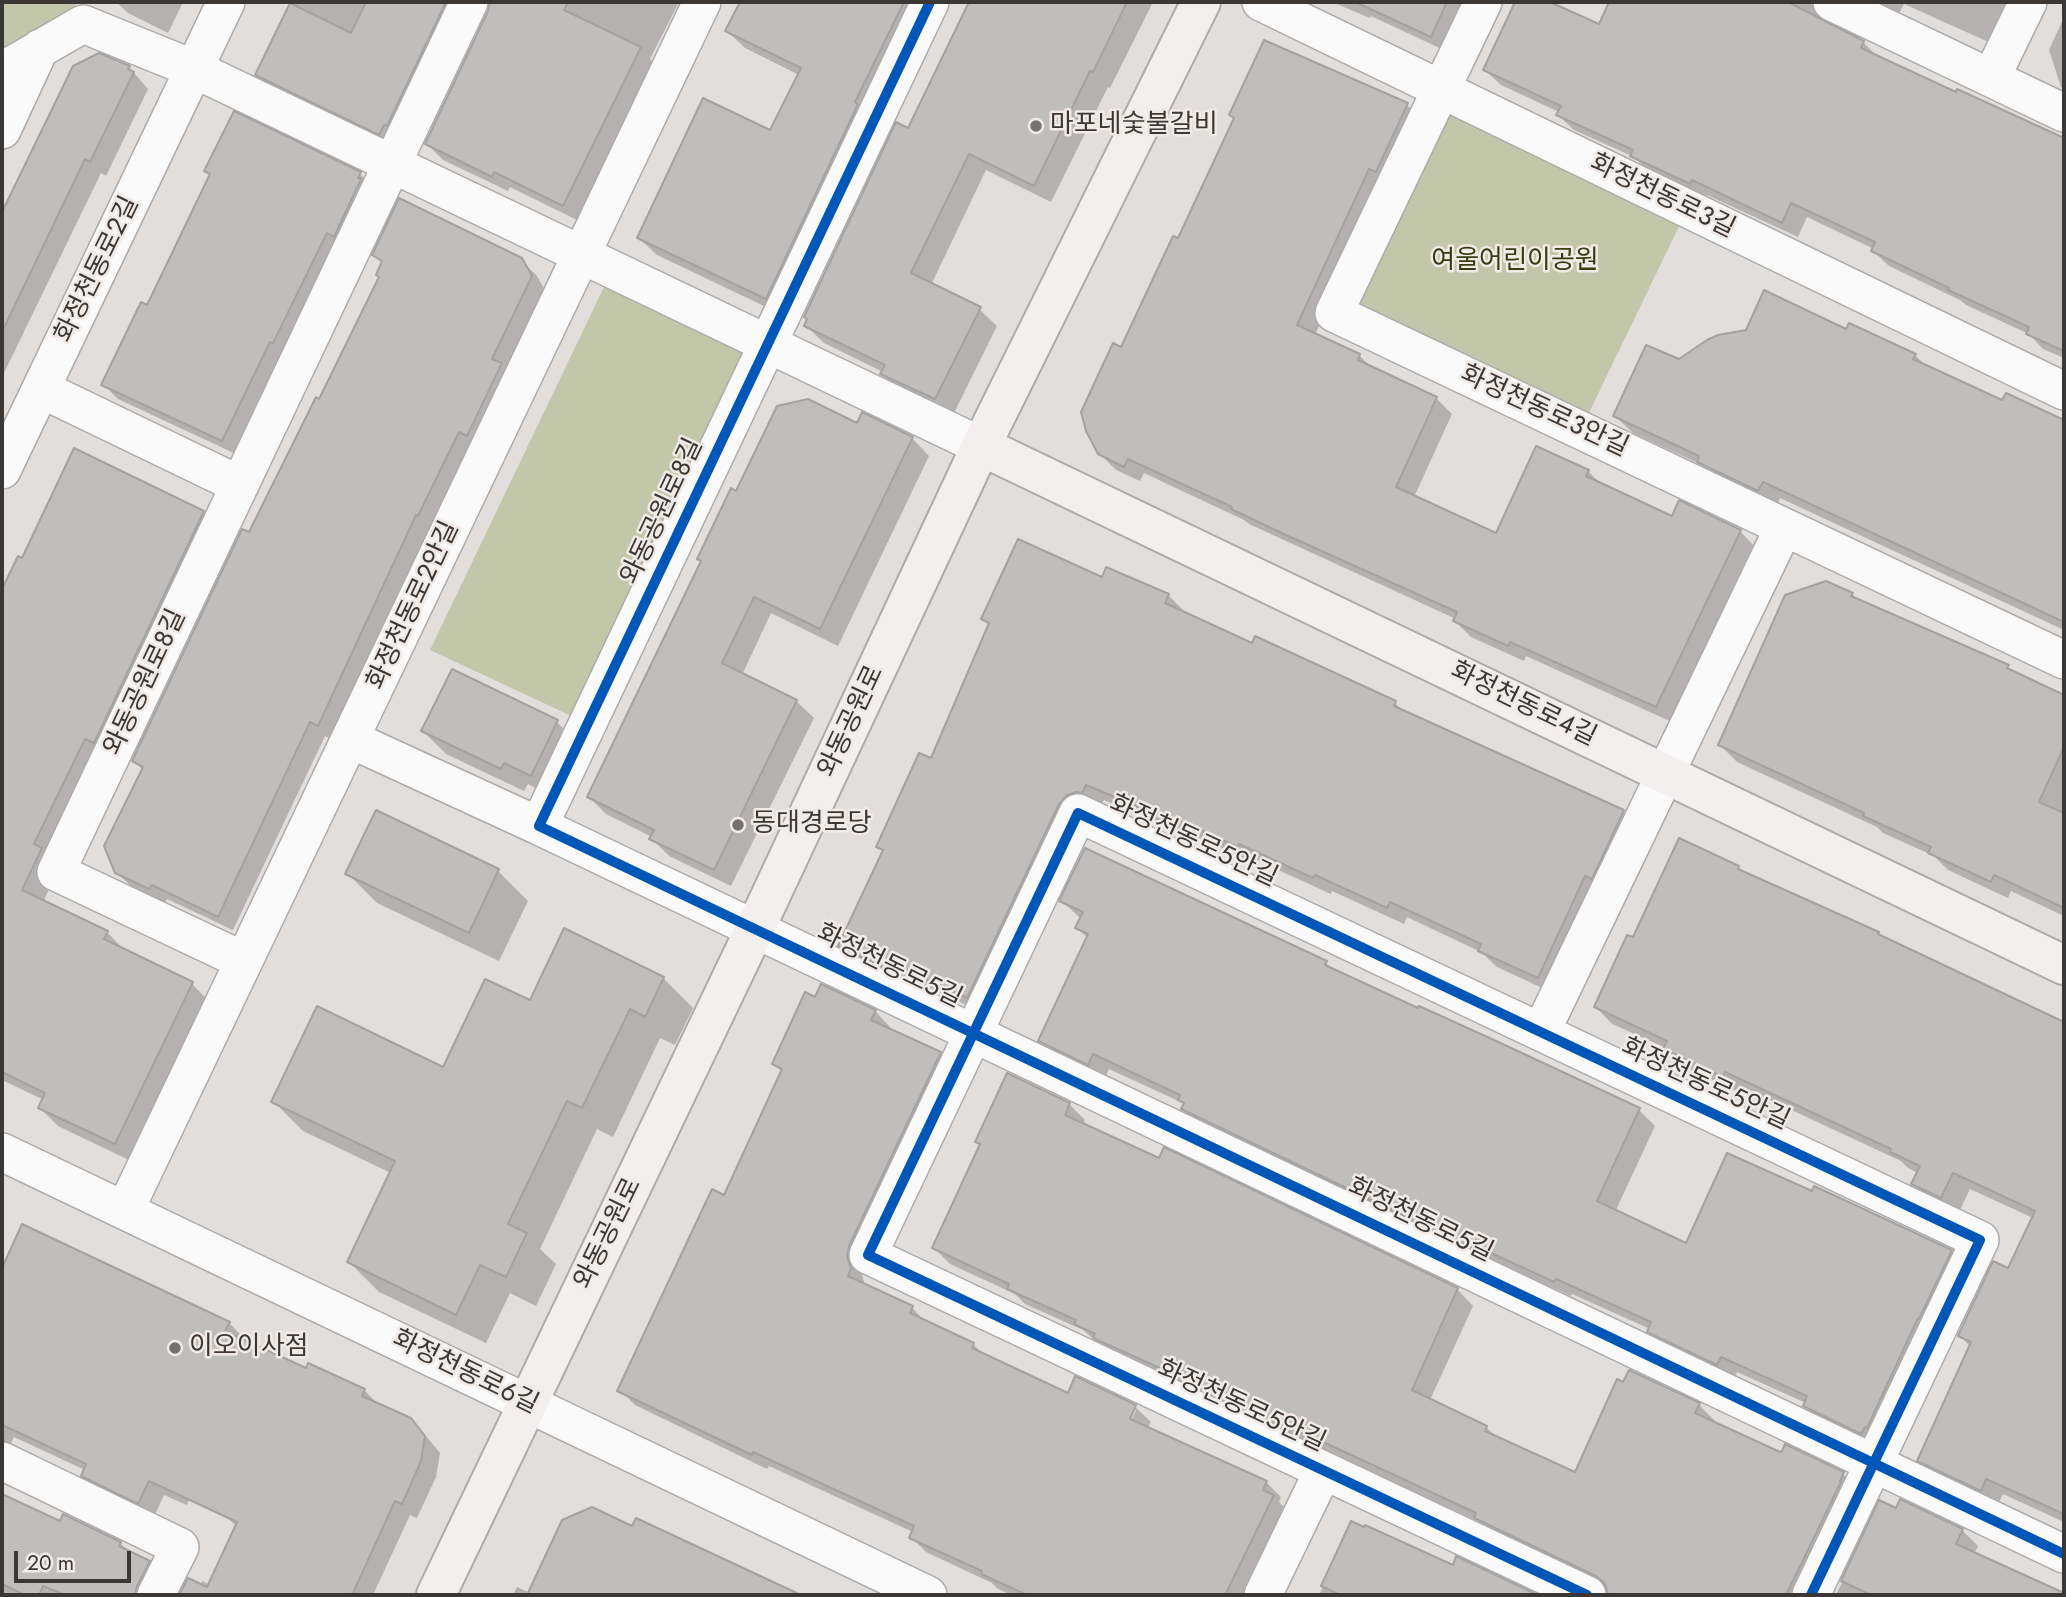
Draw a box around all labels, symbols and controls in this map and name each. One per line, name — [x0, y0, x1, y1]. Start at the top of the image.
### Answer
place label: 마포네숯불갈비 — [1050, 110, 1217, 142]
marker: 마포네숯불갈비 — [1028, 118, 1044, 134]
street label: 화정천동로3길 — [1584, 148, 1740, 246]
street label: 화정천동로2길 — [49, 192, 147, 348]
park label: 여울어린이공원 — [1431, 246, 1599, 278]
street label: 화정천동로3안길 — [1455, 359, 1633, 465]
street label: 와동공원로8길 — [616, 434, 710, 590]
street label: 화정천동로2안길 — [361, 517, 467, 695]
street label: 와동공원로8길 — [99, 605, 193, 761]
street label: 화정천동로4길 — [1445, 656, 1601, 754]
street label: 와동공원로 — [813, 661, 891, 783]
street label: 화정천동로5안길 — [1104, 789, 1282, 895]
place label: 동대경로당 — [752, 809, 872, 841]
marker: 동대경로당 — [730, 817, 746, 833]
street label: 화정천동로5길 — [811, 918, 967, 1016]
street label: 화정천동로5안길 — [1616, 1032, 1794, 1138]
street label: 화정천동로5길 — [1342, 1172, 1498, 1270]
street label: 와동공원로 — [569, 1173, 649, 1295]
street label: 화정천동로6길 — [387, 1324, 543, 1422]
place label: 이오이사점 — [189, 1332, 309, 1364]
marker: 이오이사점 — [167, 1340, 183, 1356]
street label: 화정천동로5안길 — [1152, 1354, 1330, 1460]
scale bar — [18, 1538, 135, 1582]
text: 20 m — [27, 1548, 74, 1578]

